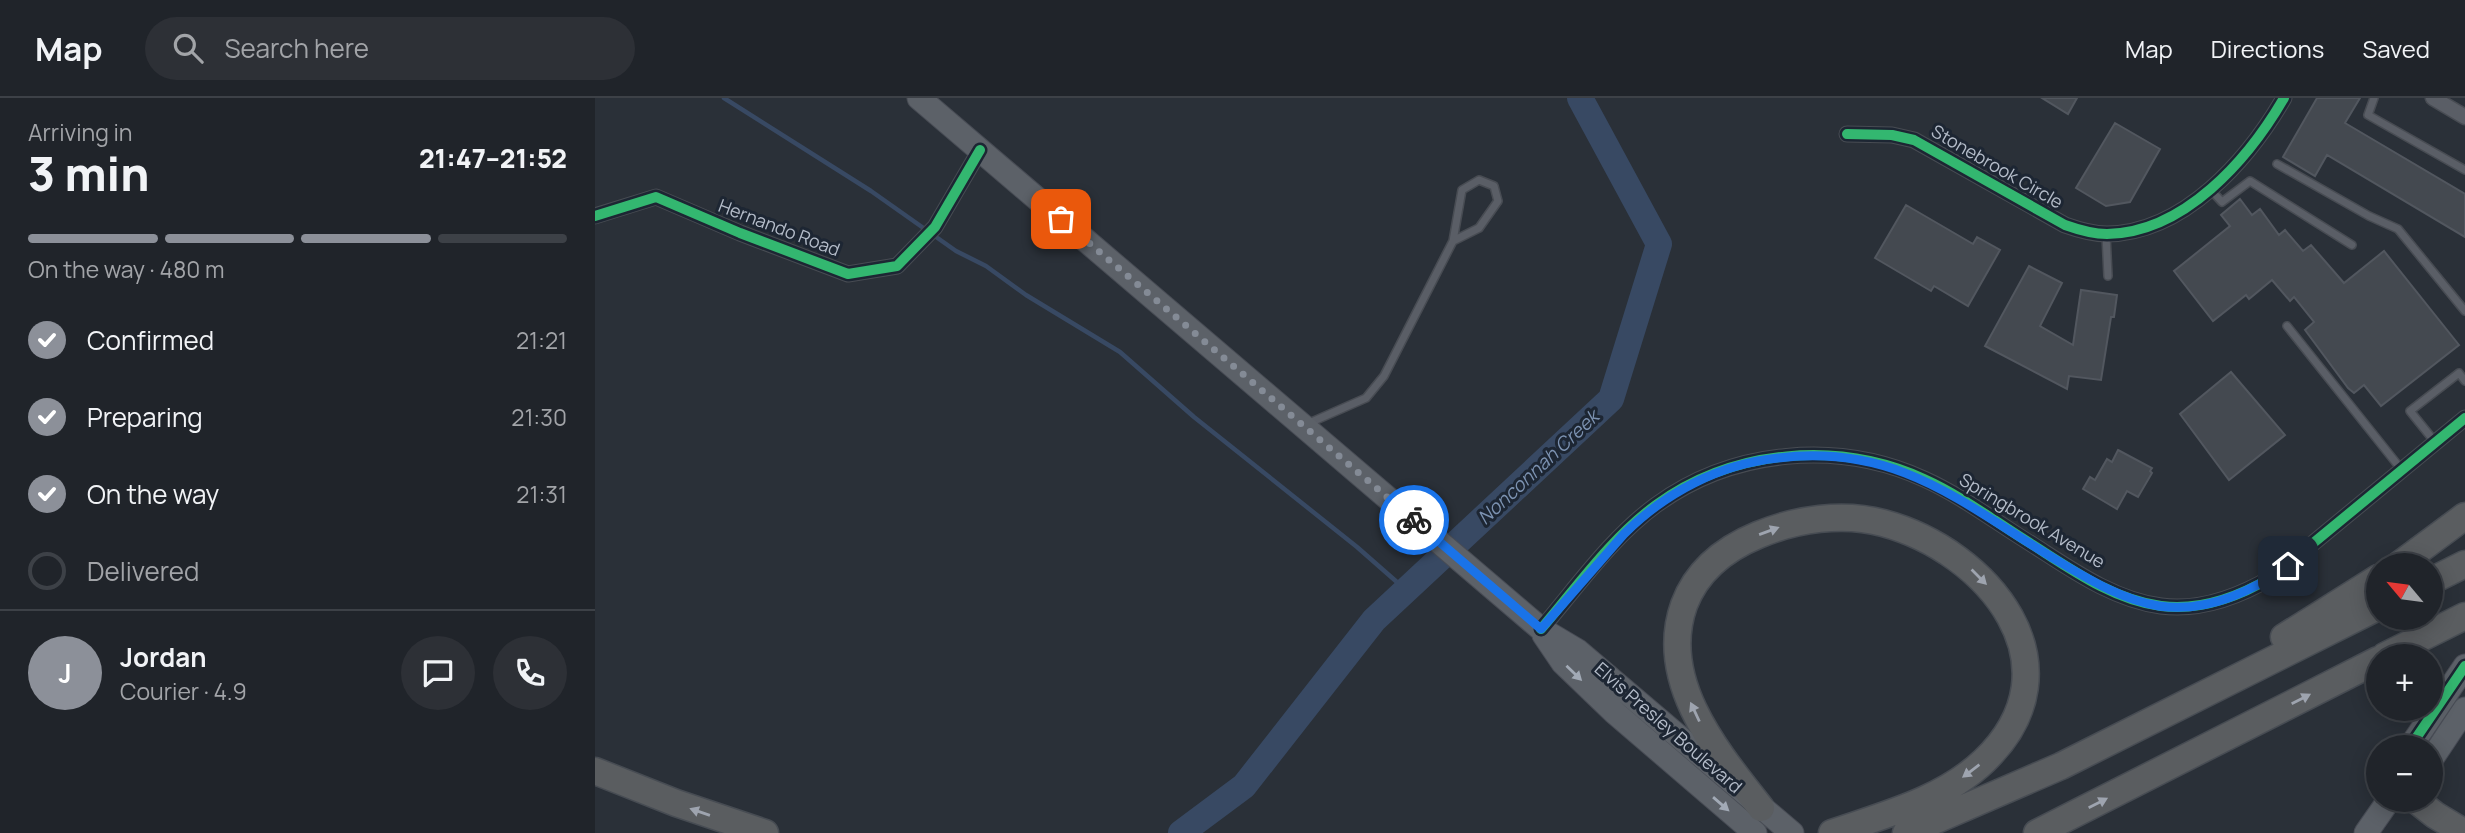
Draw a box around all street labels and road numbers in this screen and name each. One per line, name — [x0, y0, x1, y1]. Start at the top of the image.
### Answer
street label: Stonebrook Circle — [1927, 119, 2068, 214]
street label: Hernando Road — [715, 193, 844, 261]
street label: Springbrook Avenue — [1955, 467, 2110, 573]
street label: Elvis Presley Boulevard — [1590, 657, 1747, 798]

